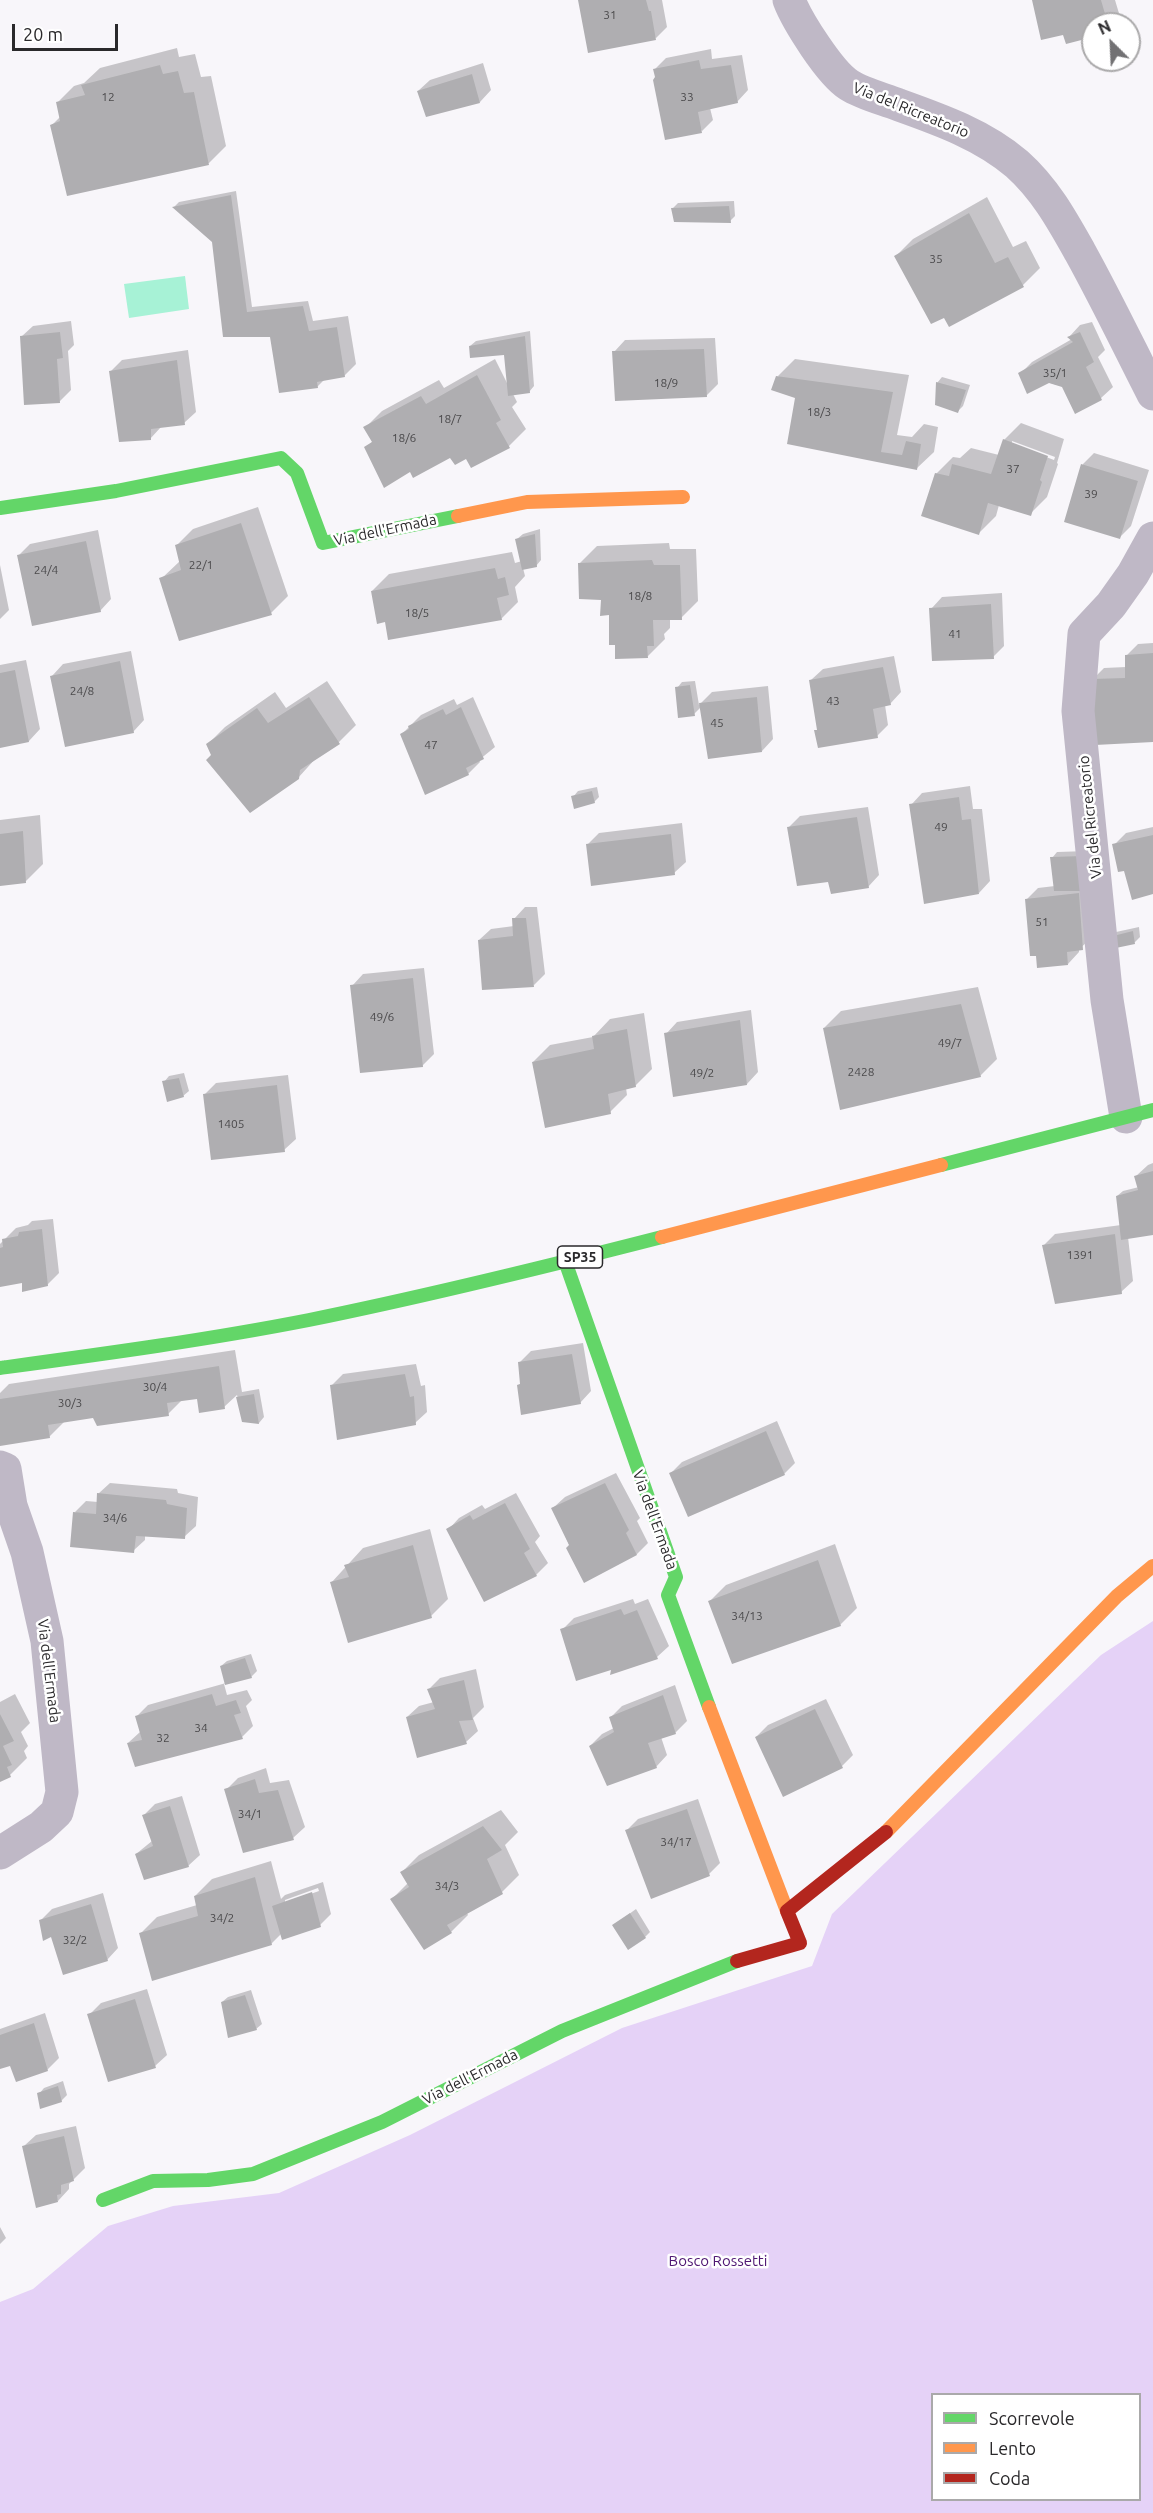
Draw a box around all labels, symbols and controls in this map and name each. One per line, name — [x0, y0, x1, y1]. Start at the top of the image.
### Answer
house number: 31 — [603, 8, 617, 22]
scale bar — [15, 12, 122, 50]
north arrow — [1081, 12, 1141, 72]
text: N — [1095, 17, 1114, 38]
text: 20 m — [23, 24, 63, 44]
street label: Via del Ricreatorio — [850, 79, 972, 141]
house number: 12 — [101, 90, 115, 104]
house number: 33 — [680, 90, 694, 104]
house number: 35 — [929, 252, 943, 266]
house number: 35/1 — [1043, 366, 1067, 380]
house number: 18/9 — [654, 376, 678, 390]
house number: 18/3 — [807, 405, 831, 419]
house number: 18/7 — [438, 412, 462, 426]
house number: 18/6 — [392, 431, 416, 445]
house number: 37 — [1006, 462, 1020, 476]
house number: 39 — [1084, 487, 1098, 501]
street label: Via dell'Ermada — [332, 510, 438, 550]
house number: 22/1 — [189, 558, 213, 572]
house number: 24/4 — [34, 563, 58, 577]
house number: 18/8 — [628, 589, 652, 603]
house number: 18/5 — [405, 606, 429, 620]
house number: 41 — [948, 627, 962, 641]
house number: 24/8 — [70, 684, 94, 698]
house number: 43 — [826, 694, 840, 708]
house number: 45 — [710, 716, 724, 730]
house number: 47 — [424, 738, 438, 752]
street label: Via del Ricreatorio — [1075, 755, 1105, 879]
house number: 49 — [934, 820, 948, 834]
house number: 51 — [1035, 915, 1049, 929]
house number: 49/6 — [370, 1010, 394, 1024]
house number: 49/7 — [938, 1036, 962, 1050]
house number: 2428 — [847, 1065, 875, 1079]
house number: 49/2 — [690, 1066, 714, 1080]
house number: 1405 — [217, 1117, 245, 1131]
road number: SP35 — [558, 1246, 602, 1268]
house number: 1391 — [1066, 1248, 1094, 1262]
house number: 30/4 — [143, 1380, 167, 1394]
house number: 30/3 — [58, 1396, 82, 1410]
street label: Via dell'Ermada — [629, 1468, 681, 1572]
house number: 34/6 — [103, 1511, 127, 1525]
house number: 34/13 — [731, 1609, 763, 1623]
street label: Via dell'Ermada — [34, 1618, 64, 1724]
house number: 34 — [194, 1721, 208, 1735]
house number: 32 — [156, 1731, 170, 1745]
house number: 34/1 — [238, 1807, 262, 1821]
house number: 34/17 — [660, 1835, 692, 1849]
house number: 34/3 — [435, 1879, 459, 1893]
house number: 34/2 — [210, 1911, 234, 1925]
house number: 32/2 — [63, 1933, 87, 1947]
street label: Via dell'Ermada — [419, 2045, 521, 2109]
park label: Bosco Rossetti — [669, 2252, 767, 2270]
legend — [931, 2393, 1141, 2501]
text: Scorrevole — [989, 2408, 1075, 2428]
text: Lento — [989, 2438, 1036, 2458]
text: Coda — [989, 2468, 1030, 2488]

